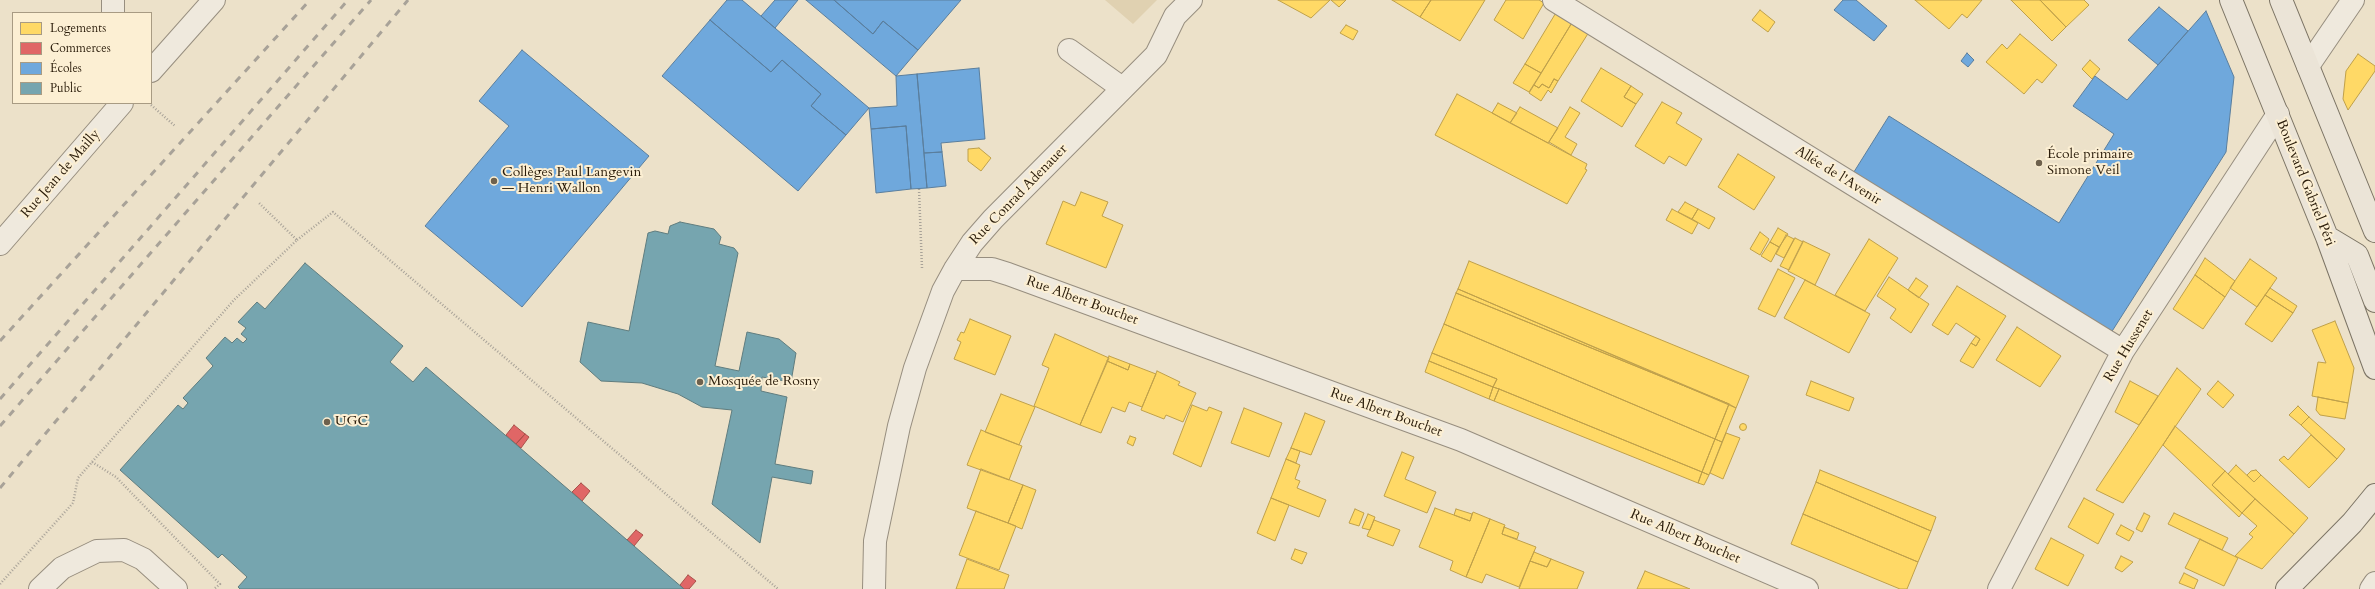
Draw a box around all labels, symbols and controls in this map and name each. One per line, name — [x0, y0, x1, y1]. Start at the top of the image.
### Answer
legend — [12, 12, 152, 104]
text: Logements — [50, 20, 106, 36]
text: Commerces — [50, 40, 111, 56]
text: Écoles — [50, 60, 82, 76]
text: Public — [50, 80, 82, 96]
street label: Boulevard Gabriel Péri — [2272, 117, 2338, 249]
street label: Rue Jean de Mailly — [18, 126, 104, 222]
street label: Rue Conrad Adenauer — [967, 141, 1071, 249]
street label: Allée de l'Avenir — [1792, 143, 1884, 209]
place label: École primaire Simone Veil — [2047, 147, 2133, 180]
marker: École primaire Simone Veil — [2034, 158, 2044, 168]
place label: Collèges Paul Langevin — Henri Wallon — [502, 165, 641, 198]
marker: Collèges Paul Langevin — Henri Wallon — [489, 176, 499, 186]
street label: Rue Albert Bouchet — [1024, 273, 1140, 329]
street label: Rue Hussenet — [2101, 307, 2157, 385]
place label: Mosquée de Rosny — [708, 374, 820, 390]
marker: Mosquée de Rosny — [695, 377, 705, 387]
street label: Rue Albert Bouchet — [1328, 385, 1444, 441]
place label: UGC — [335, 414, 368, 430]
marker: UGC — [322, 417, 332, 427]
street label: Rue Albert Bouchet — [1628, 506, 1742, 568]

